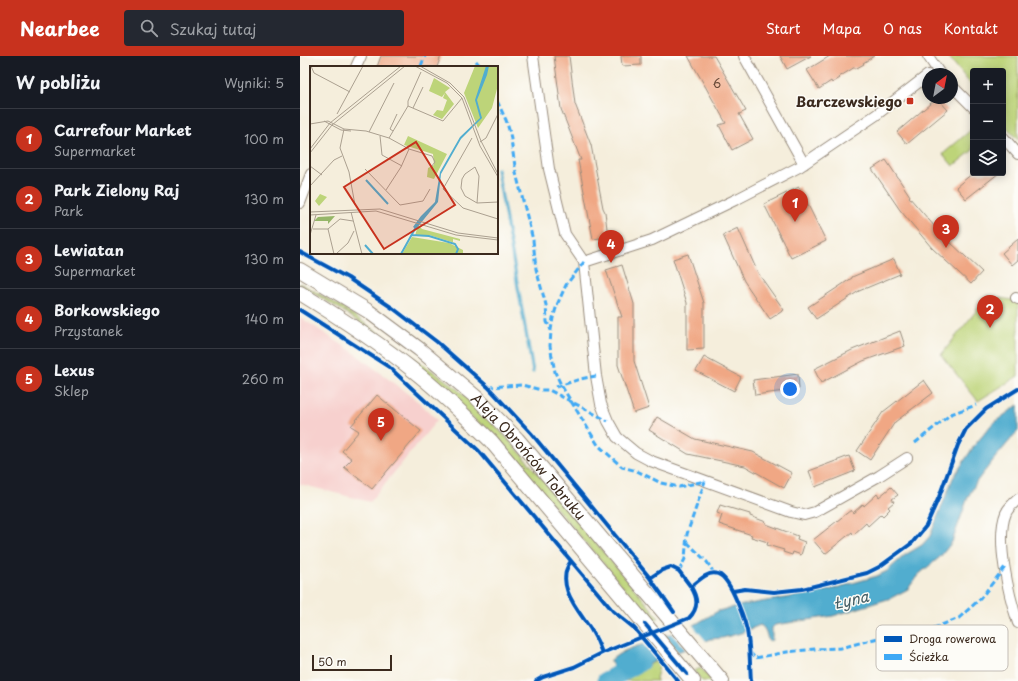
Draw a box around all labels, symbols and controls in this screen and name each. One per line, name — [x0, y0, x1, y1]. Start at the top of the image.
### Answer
search box — [124, 10, 404, 46]
text: Nearbee — [20, 14, 100, 42]
icon: search — [138, 17, 160, 39]
text: Szukaj tutaj — [170, 17, 256, 40]
text: Start — [766, 18, 801, 39]
text: Mapa — [823, 18, 861, 39]
text: O nas — [883, 18, 922, 39]
text: Kontakt — [944, 18, 998, 39]
inset map — [310, 66, 498, 254]
north arrow — [922, 68, 958, 104]
map controls — [970, 68, 1006, 176]
button: + — [970, 68, 1006, 104]
text: W pobliżu — [16, 69, 101, 95]
text: Wyniki: 5 — [224, 73, 284, 92]
house number: 6 — [713, 74, 721, 92]
place label: Barczewskiego — [796, 91, 902, 112]
marker: Barczewskiego — [905, 96, 915, 106]
button: − — [970, 104, 1006, 140]
text: Carrefour Market — [54, 118, 192, 141]
text: 1 — [26, 129, 32, 148]
text: 100 m — [244, 129, 284, 148]
button: layers — [970, 140, 1006, 176]
text: Supermarket — [54, 141, 136, 160]
text: Park Zielony Raj — [54, 178, 179, 201]
text: 2 — [24, 189, 34, 208]
text: 130 m — [245, 189, 284, 208]
pin: 1 — [782, 189, 808, 222]
text: Park — [54, 201, 83, 220]
pin: 3 — [933, 215, 959, 248]
pin: 4 — [598, 230, 624, 263]
text: Lewiatan — [54, 238, 124, 261]
text: 3 — [25, 249, 33, 268]
text: 130 m — [245, 249, 284, 268]
text: Supermarket — [54, 261, 136, 280]
pin: 2 — [977, 295, 1003, 328]
text: Borkowskiego — [54, 298, 160, 321]
text: 4 — [25, 309, 33, 328]
text: 140 m — [245, 309, 284, 328]
text: Przystanek — [54, 321, 123, 340]
text: Lexus — [54, 358, 94, 381]
text: 5 — [25, 369, 33, 388]
text: 260 m — [242, 369, 284, 388]
your location — [780, 379, 800, 399]
text: Sklep — [54, 381, 89, 400]
street label: Aleja Obrońców Tobruku — [467, 388, 591, 524]
pin: 5 — [368, 408, 394, 441]
water label: Łyna — [831, 584, 871, 614]
legend — [876, 625, 1008, 671]
text: Droga rowerowa — [909, 630, 996, 647]
text: Ścieżka — [909, 648, 949, 665]
scale bar — [312, 653, 392, 672]
text: 50 m — [318, 653, 347, 670]

